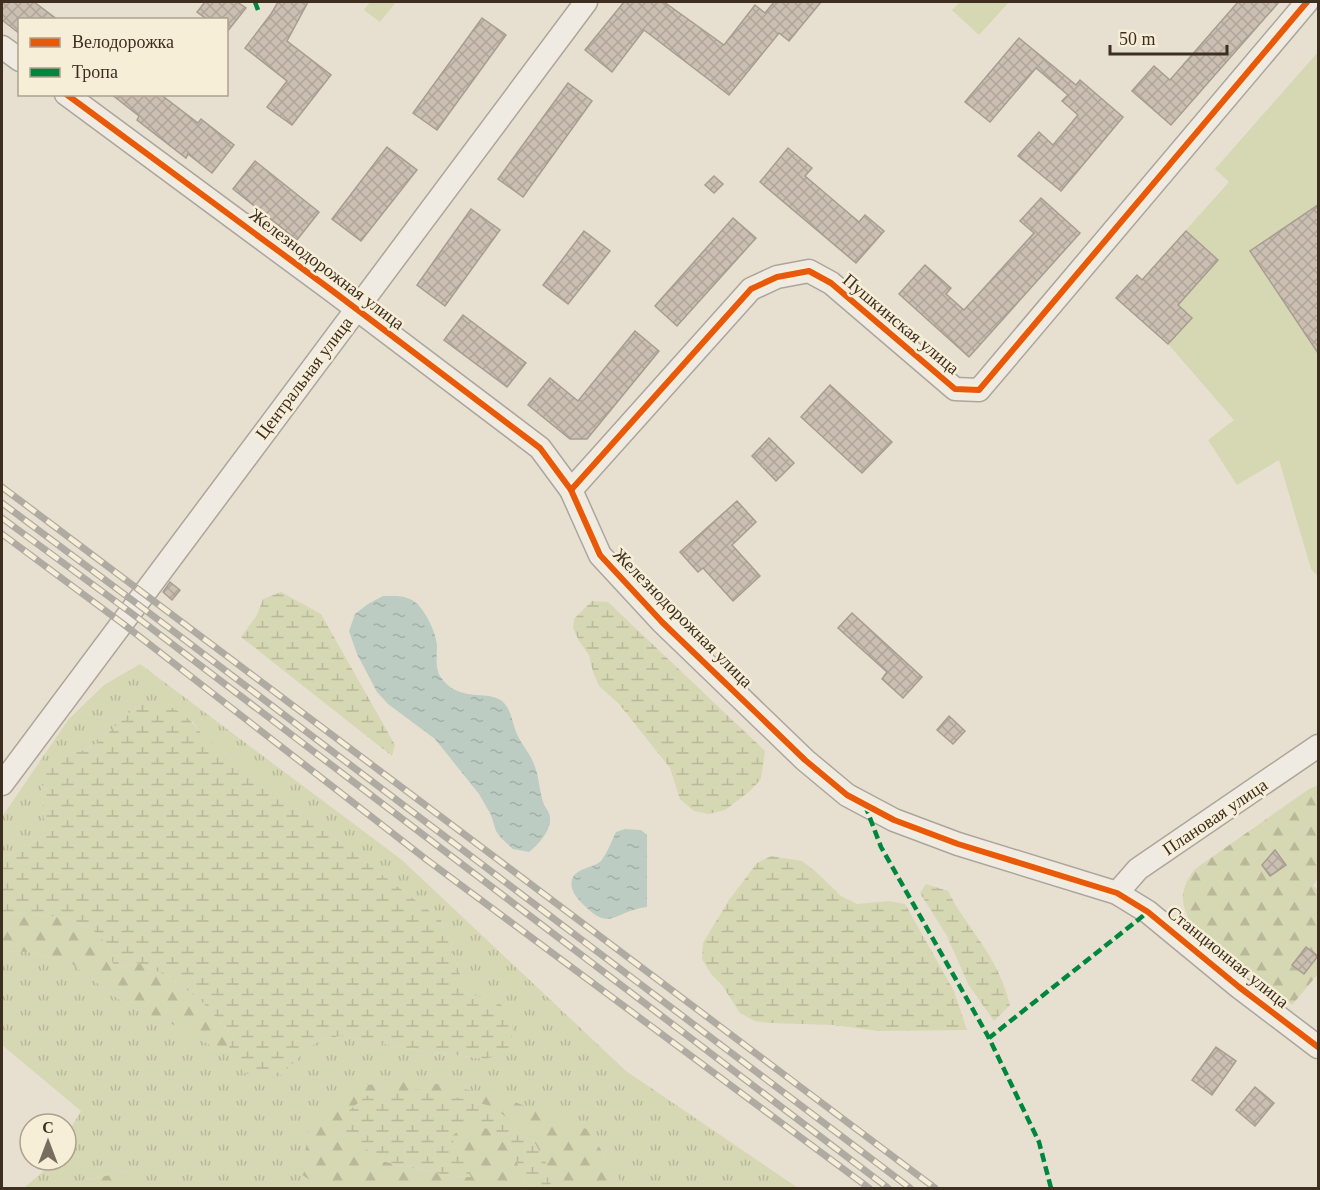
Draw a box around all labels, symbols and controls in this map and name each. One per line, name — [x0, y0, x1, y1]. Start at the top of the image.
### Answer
legend — [18, 18, 228, 96]
scale bar — [1110, 18, 1227, 56]
text: 50 m — [1119, 29, 1156, 49]
text: Велодорожка — [72, 32, 174, 52]
text: Тропа — [72, 62, 118, 82]
street label: Железнодорожная улица — [246, 204, 408, 334]
street label: Пушкинская улица — [839, 270, 963, 378]
street label: Центральная улица — [252, 313, 356, 443]
street label: Железнодорожная улица — [609, 544, 757, 692]
street label: Плановая улица — [1159, 775, 1271, 859]
street label: Станционная улица — [1163, 902, 1293, 1012]
north arrow — [18, 1112, 78, 1172]
text: С — [42, 1119, 54, 1136]

